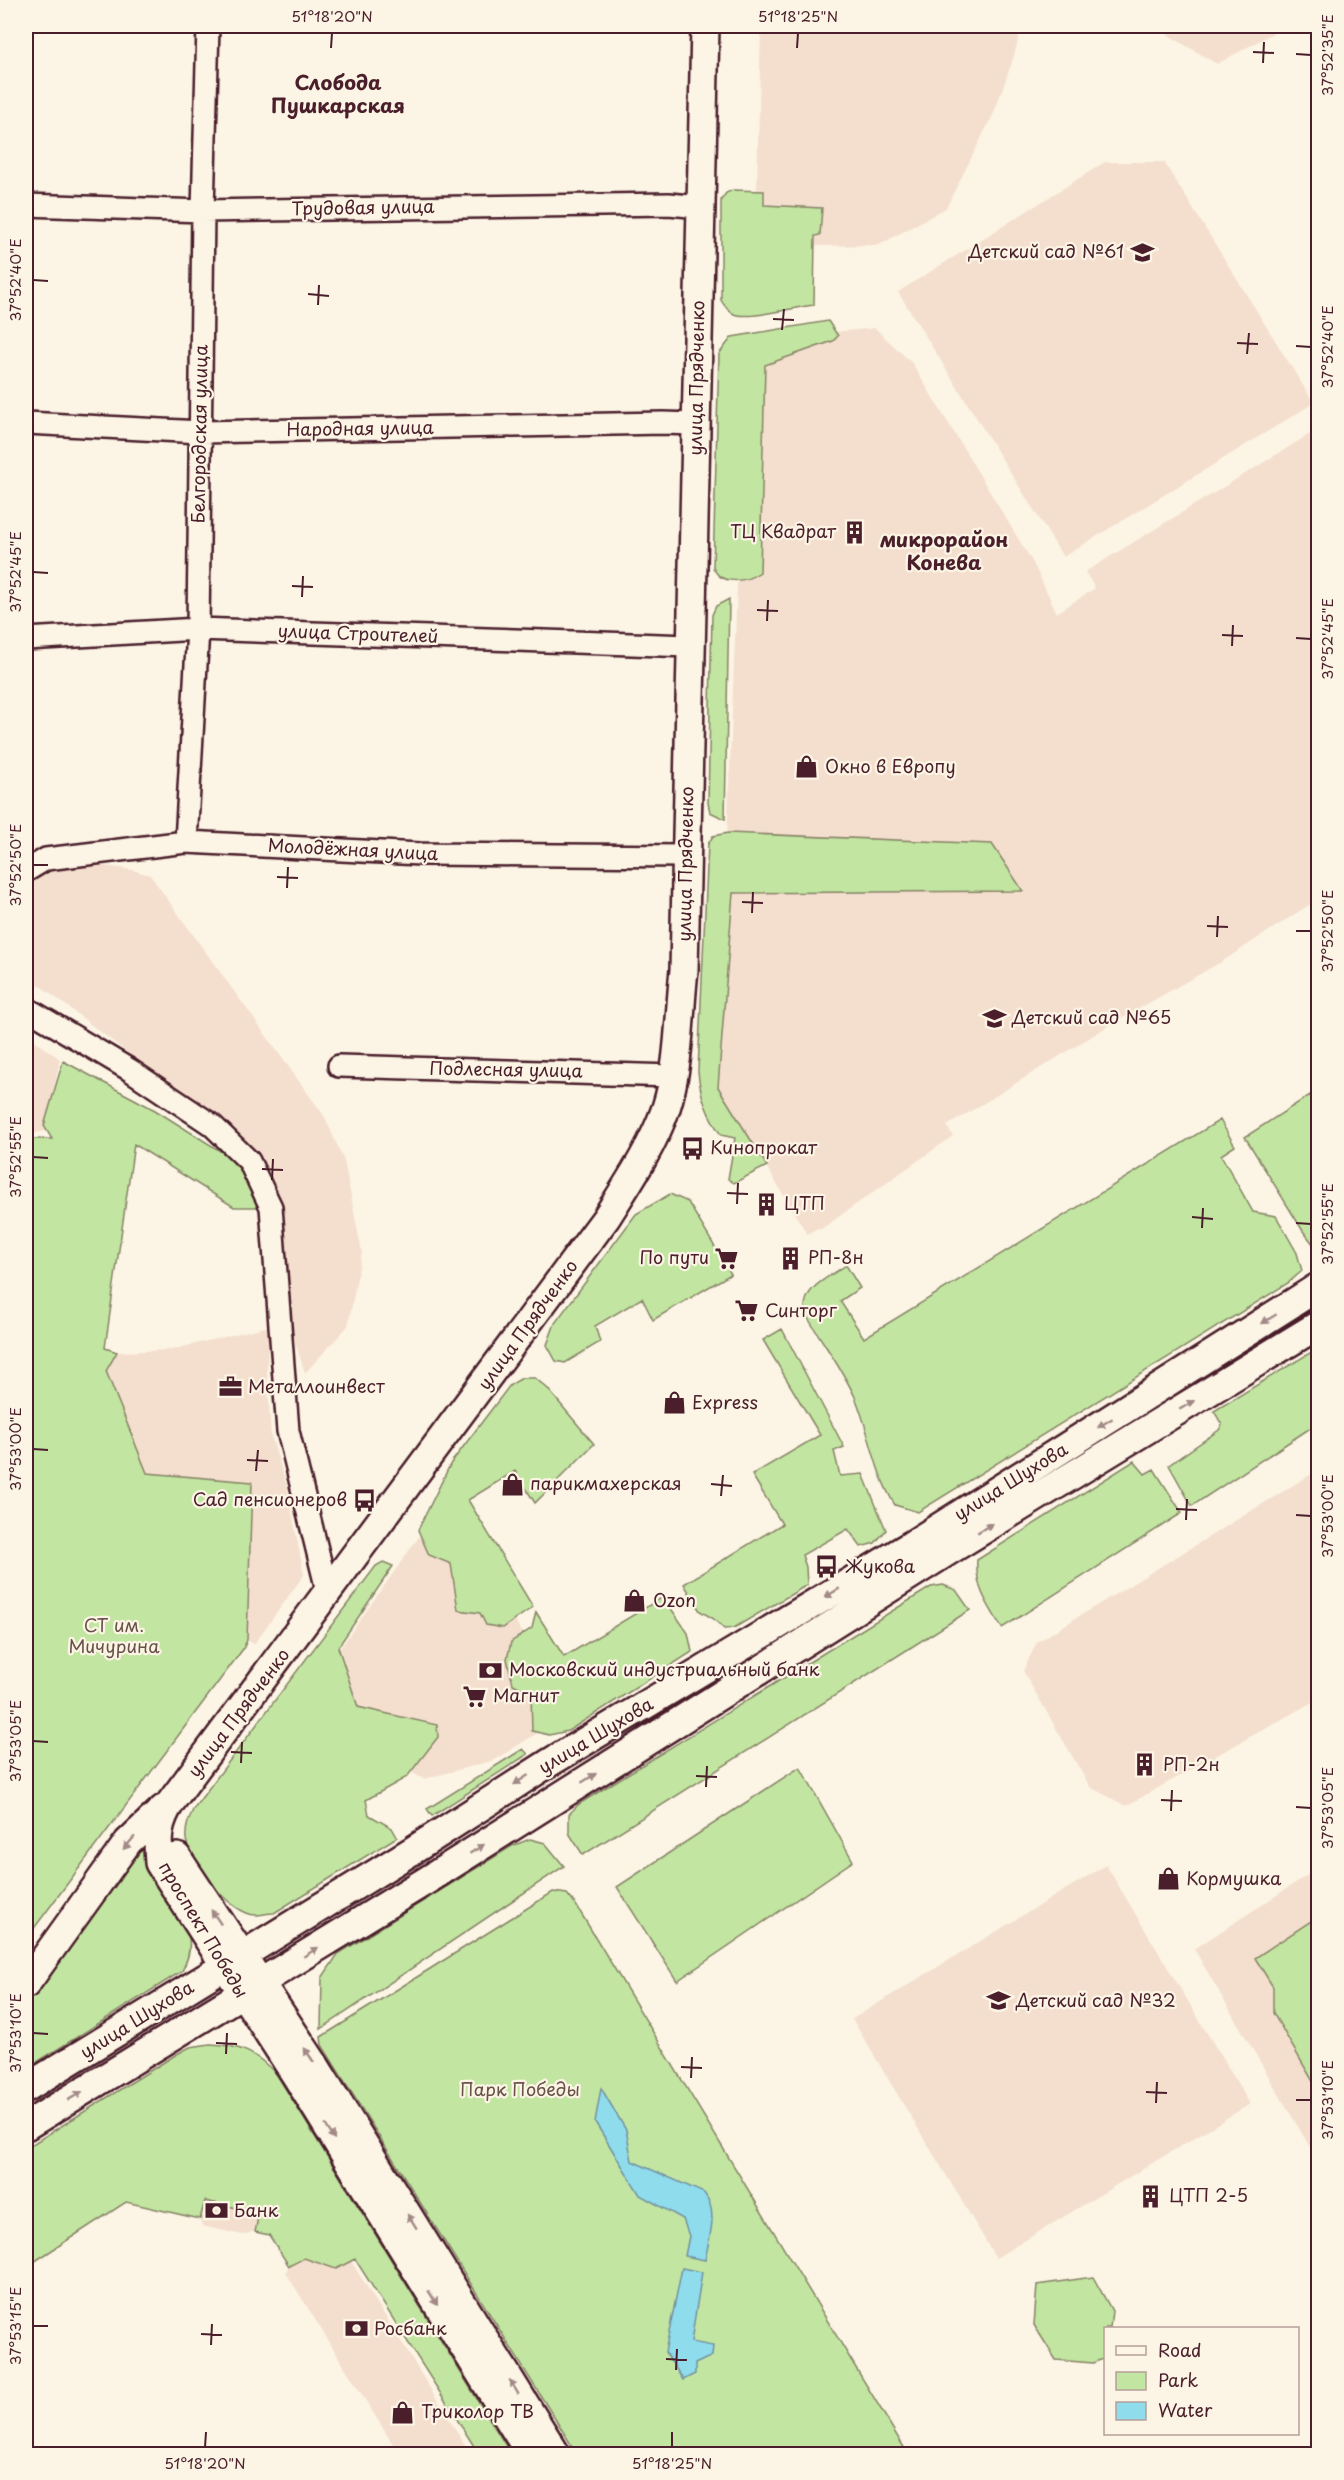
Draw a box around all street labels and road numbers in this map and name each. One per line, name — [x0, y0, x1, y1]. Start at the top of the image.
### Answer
street label: Трудовая улица — [291, 192, 435, 221]
street label: улица Прядченко — [681, 300, 710, 456]
street label: Белгородская улица — [183, 344, 214, 524]
street label: Народная улица — [286, 413, 435, 442]
street label: улица Строителей — [277, 616, 439, 649]
street label: улица Прядченко — [670, 786, 699, 942]
street label: Молодёжная улица — [267, 831, 440, 866]
street label: Подлесная улица — [429, 1054, 584, 1083]
street label: улица Прядченко — [470, 1253, 583, 1395]
street label: улица Шухова — [948, 1435, 1073, 1527]
street label: улица Прядченко — [180, 1642, 295, 1782]
street label: улица Шухова — [533, 1689, 658, 1780]
street label: проспект Победы — [153, 1856, 256, 2003]
street label: улица Шухова — [74, 1973, 199, 2065]

